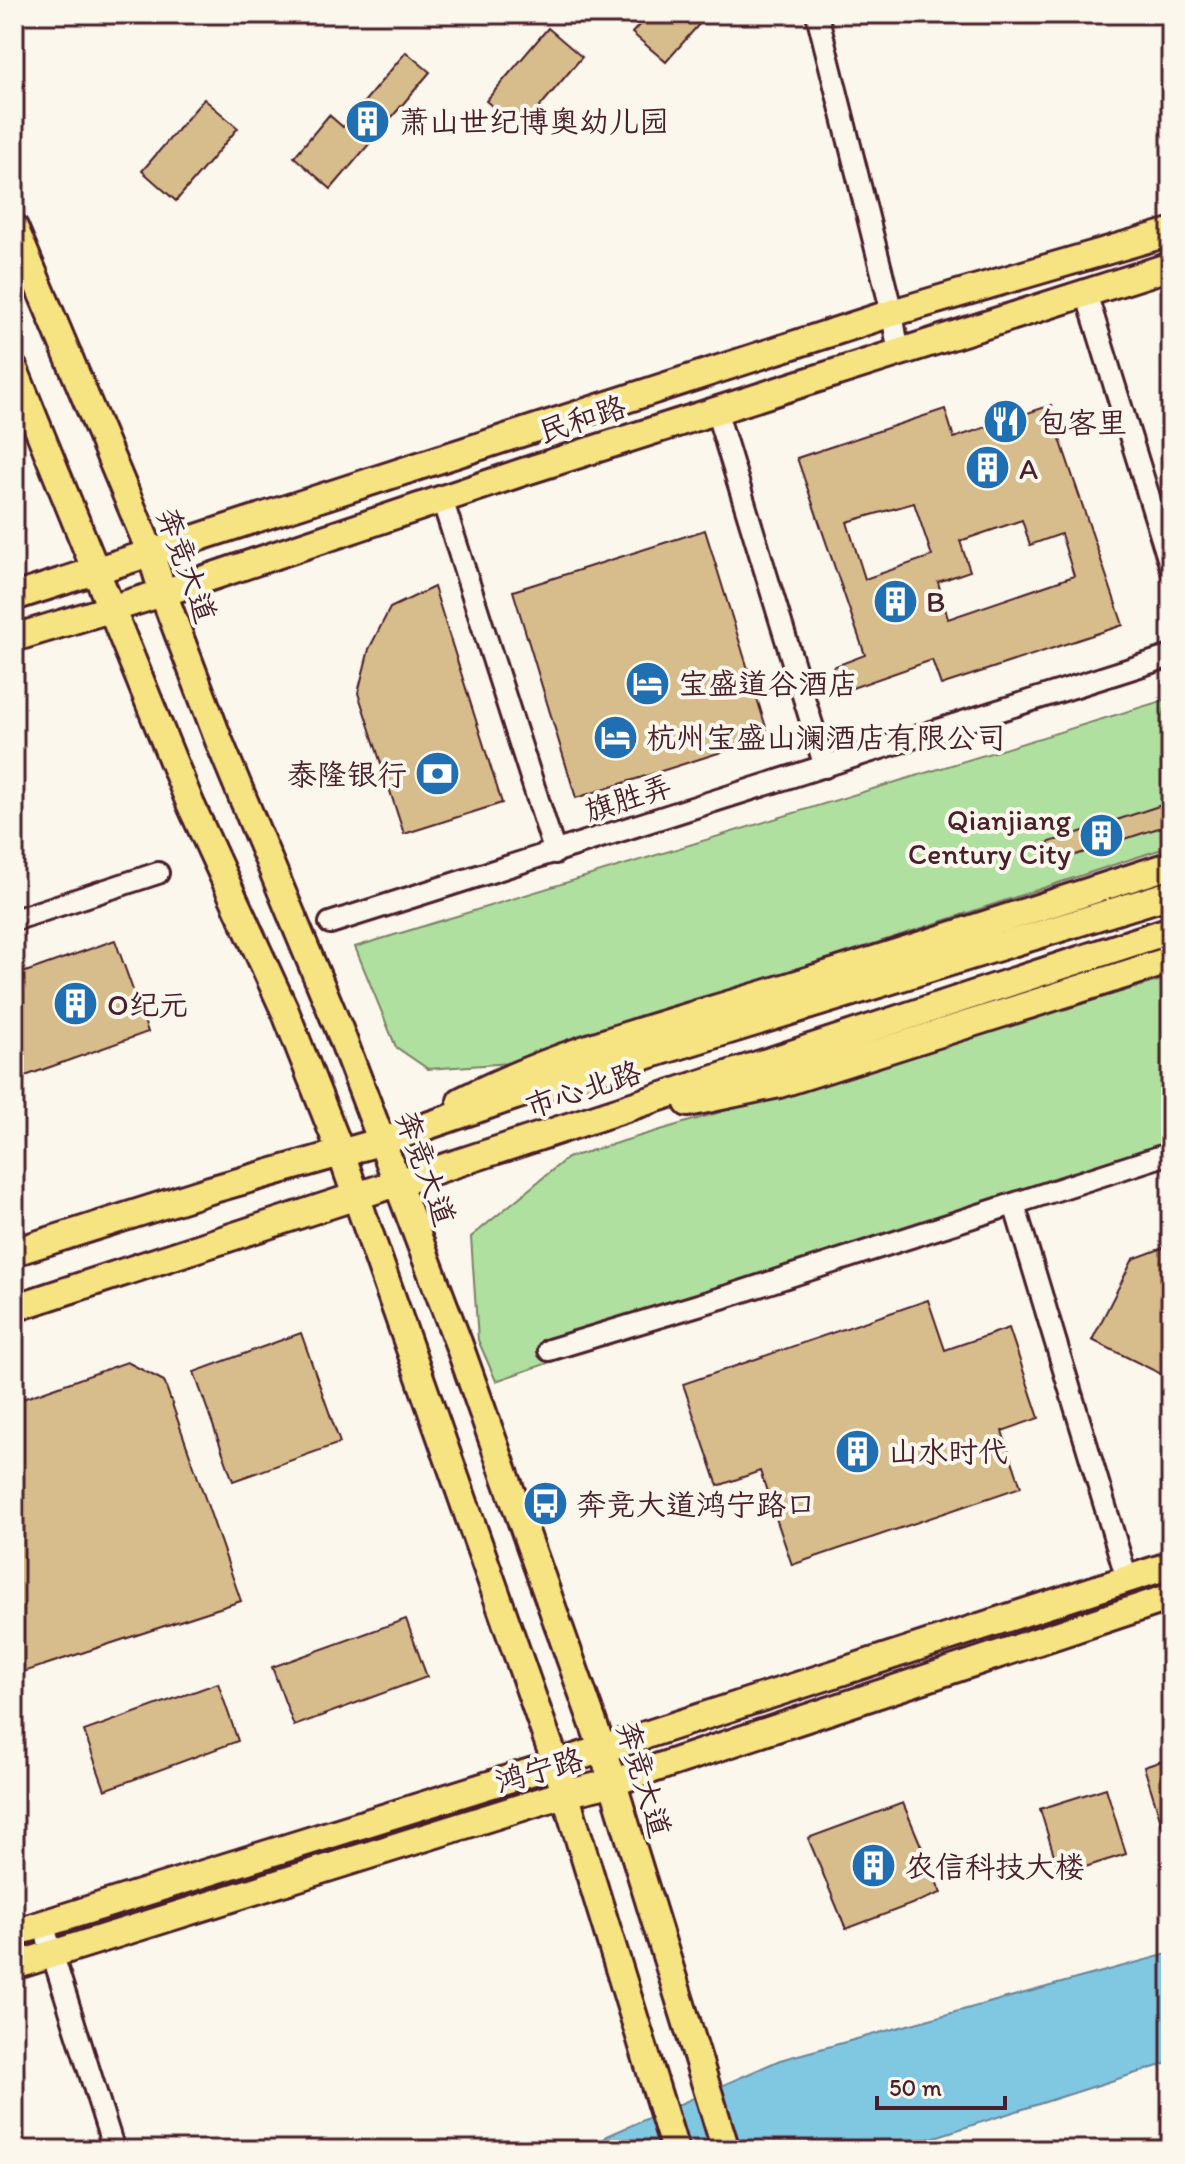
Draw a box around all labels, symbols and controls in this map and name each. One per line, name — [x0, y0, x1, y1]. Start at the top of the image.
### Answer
building icon: 萧山世纪博奥幼儿园 — [344, 97, 392, 145]
place label: 萧山世纪博奥幼儿园 — [399, 103, 669, 140]
street label: 民和路 — [533, 387, 631, 451]
restaurant icon: 包客里 — [982, 398, 1030, 446]
place label: 包客里 — [1037, 404, 1127, 441]
building icon: A — [964, 444, 1012, 492]
place label: A — [1019, 450, 1038, 487]
street label: 奔竞大道 — [149, 502, 225, 628]
building icon: B — [871, 577, 919, 625]
place label: B — [926, 583, 945, 620]
hotel icon: 宝盛道谷酒店 — [623, 659, 671, 707]
place label: 宝盛道谷酒店 — [678, 665, 858, 702]
hotel icon: 杭州宝盛山澜酒店有限公司 — [591, 713, 639, 761]
place label: 杭州宝盛山澜酒店有限公司 — [646, 719, 1006, 756]
bank icon: 泰隆银行 — [414, 750, 462, 798]
place label: 泰隆银行 — [287, 756, 407, 793]
street label: 旗胜弄 — [579, 766, 677, 830]
place label: Qianjiang Century City — [908, 801, 1072, 872]
building icon: Qianjiang Century City — [1078, 812, 1126, 860]
building icon: O纪元 — [52, 980, 100, 1028]
place label: O纪元 — [107, 986, 189, 1023]
street label: 市心北路 — [520, 1053, 646, 1125]
street label: 奔竞大道 — [388, 1105, 464, 1231]
building icon: 山水时代 — [833, 1427, 881, 1475]
place label: 山水时代 — [888, 1433, 1008, 1470]
bus stop icon: 奔竞大道鸿宁路口 — [521, 1480, 569, 1528]
place label: 奔竞大道鸿宁路口 — [576, 1486, 816, 1523]
street label: 奔竞大道 — [609, 1716, 679, 1842]
street label: 鸿宁路 — [491, 1740, 587, 1800]
building icon: 农信科技大楼 — [850, 1842, 898, 1890]
place label: 农信科技大楼 — [905, 1848, 1085, 1885]
scale bar — [877, 2060, 1005, 2110]
text: 50 m — [889, 2073, 942, 2102]

